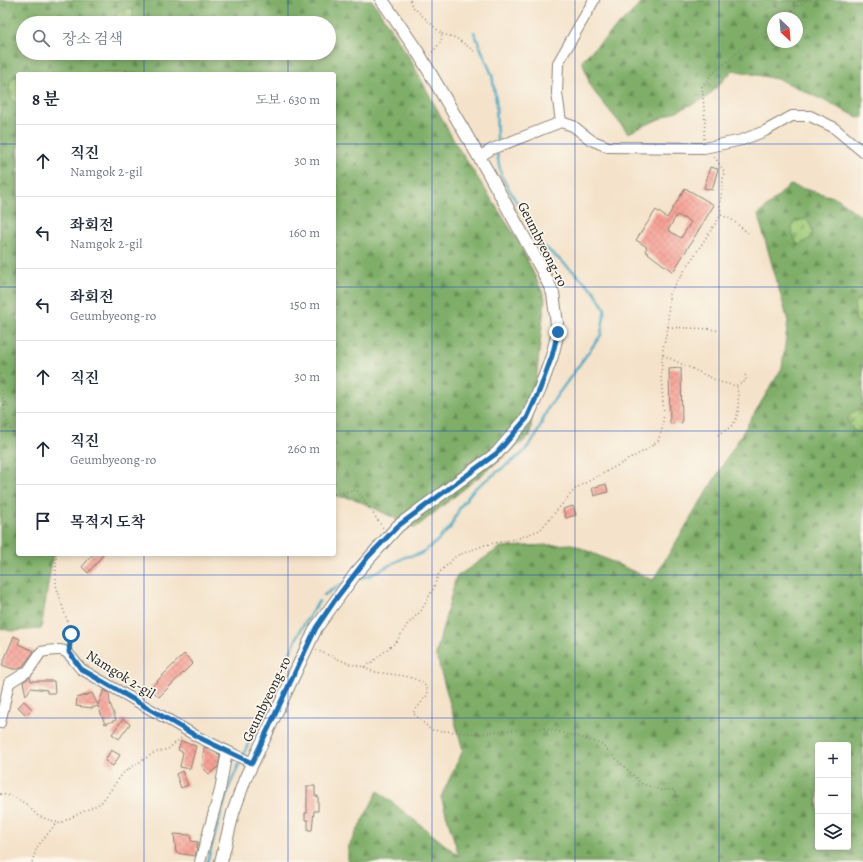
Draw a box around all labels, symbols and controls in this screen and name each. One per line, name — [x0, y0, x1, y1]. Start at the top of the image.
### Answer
north arrow — [767, 12, 803, 48]
search box — [16, 16, 336, 60]
icon: search — [30, 27, 52, 49]
text: 장소 검색 — [62, 29, 123, 49]
text: 8 분 — [32, 88, 60, 111]
text: 도보 · 630 m — [255, 91, 320, 108]
text: 직진 — [70, 143, 99, 163]
icon: ahead — [32, 150, 54, 172]
text: 30 m — [294, 152, 320, 169]
text: Namgok 2-gil — [70, 163, 142, 180]
street label: Geumbyeong-ro — [513, 199, 572, 290]
text: 좌회전 — [70, 215, 113, 235]
icon: left — [32, 222, 54, 244]
text: 160 m — [289, 224, 320, 241]
text: Namgok 2-gil — [70, 235, 142, 252]
text: 좌회전 — [70, 287, 113, 307]
icon: left — [32, 294, 54, 316]
text: 150 m — [290, 296, 320, 313]
text: Geumbyeong-ro — [70, 307, 156, 324]
route end — [549, 323, 567, 341]
icon: ahead — [32, 366, 54, 388]
text: 직진 — [70, 368, 99, 388]
text: 30 m — [294, 368, 320, 385]
text: 직진 — [70, 431, 99, 451]
icon: ahead — [32, 438, 54, 460]
text: 260 m — [287, 440, 320, 457]
text: Geumbyeong-ro — [70, 451, 156, 468]
icon: arrive — [32, 510, 54, 532]
text: 목적지 도착 — [70, 512, 145, 532]
route start — [62, 625, 80, 643]
street label: Namgok 2-gil — [83, 646, 159, 703]
street label: Geumbyeong-ro — [238, 653, 295, 745]
map controls — [815, 742, 851, 850]
button: + — [815, 742, 851, 778]
button: − — [815, 778, 851, 814]
button: layers — [815, 814, 851, 850]

